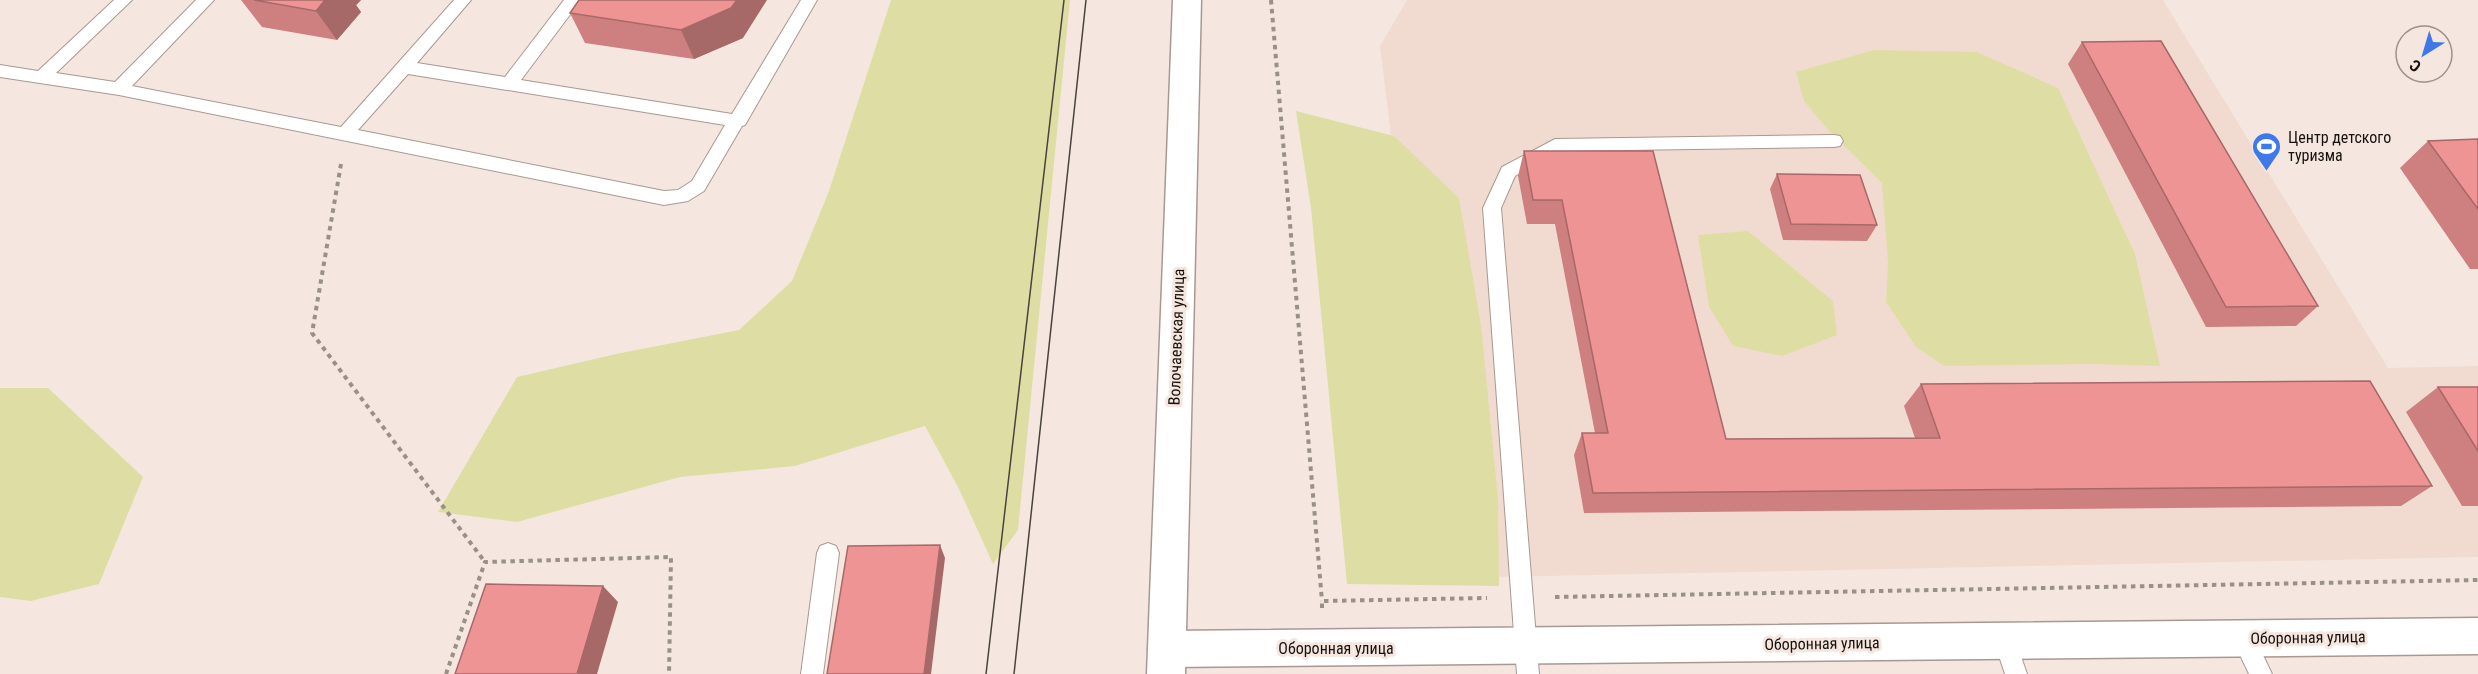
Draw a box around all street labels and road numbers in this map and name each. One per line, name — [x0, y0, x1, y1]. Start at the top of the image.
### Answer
street label: Волочаевская улица — [1165, 268, 1188, 406]
street label: Оборонная улица — [2250, 627, 2366, 648]
street label: Оборонная улица — [1764, 633, 1880, 654]
street label: Оборонная улица — [1278, 639, 1394, 658]

